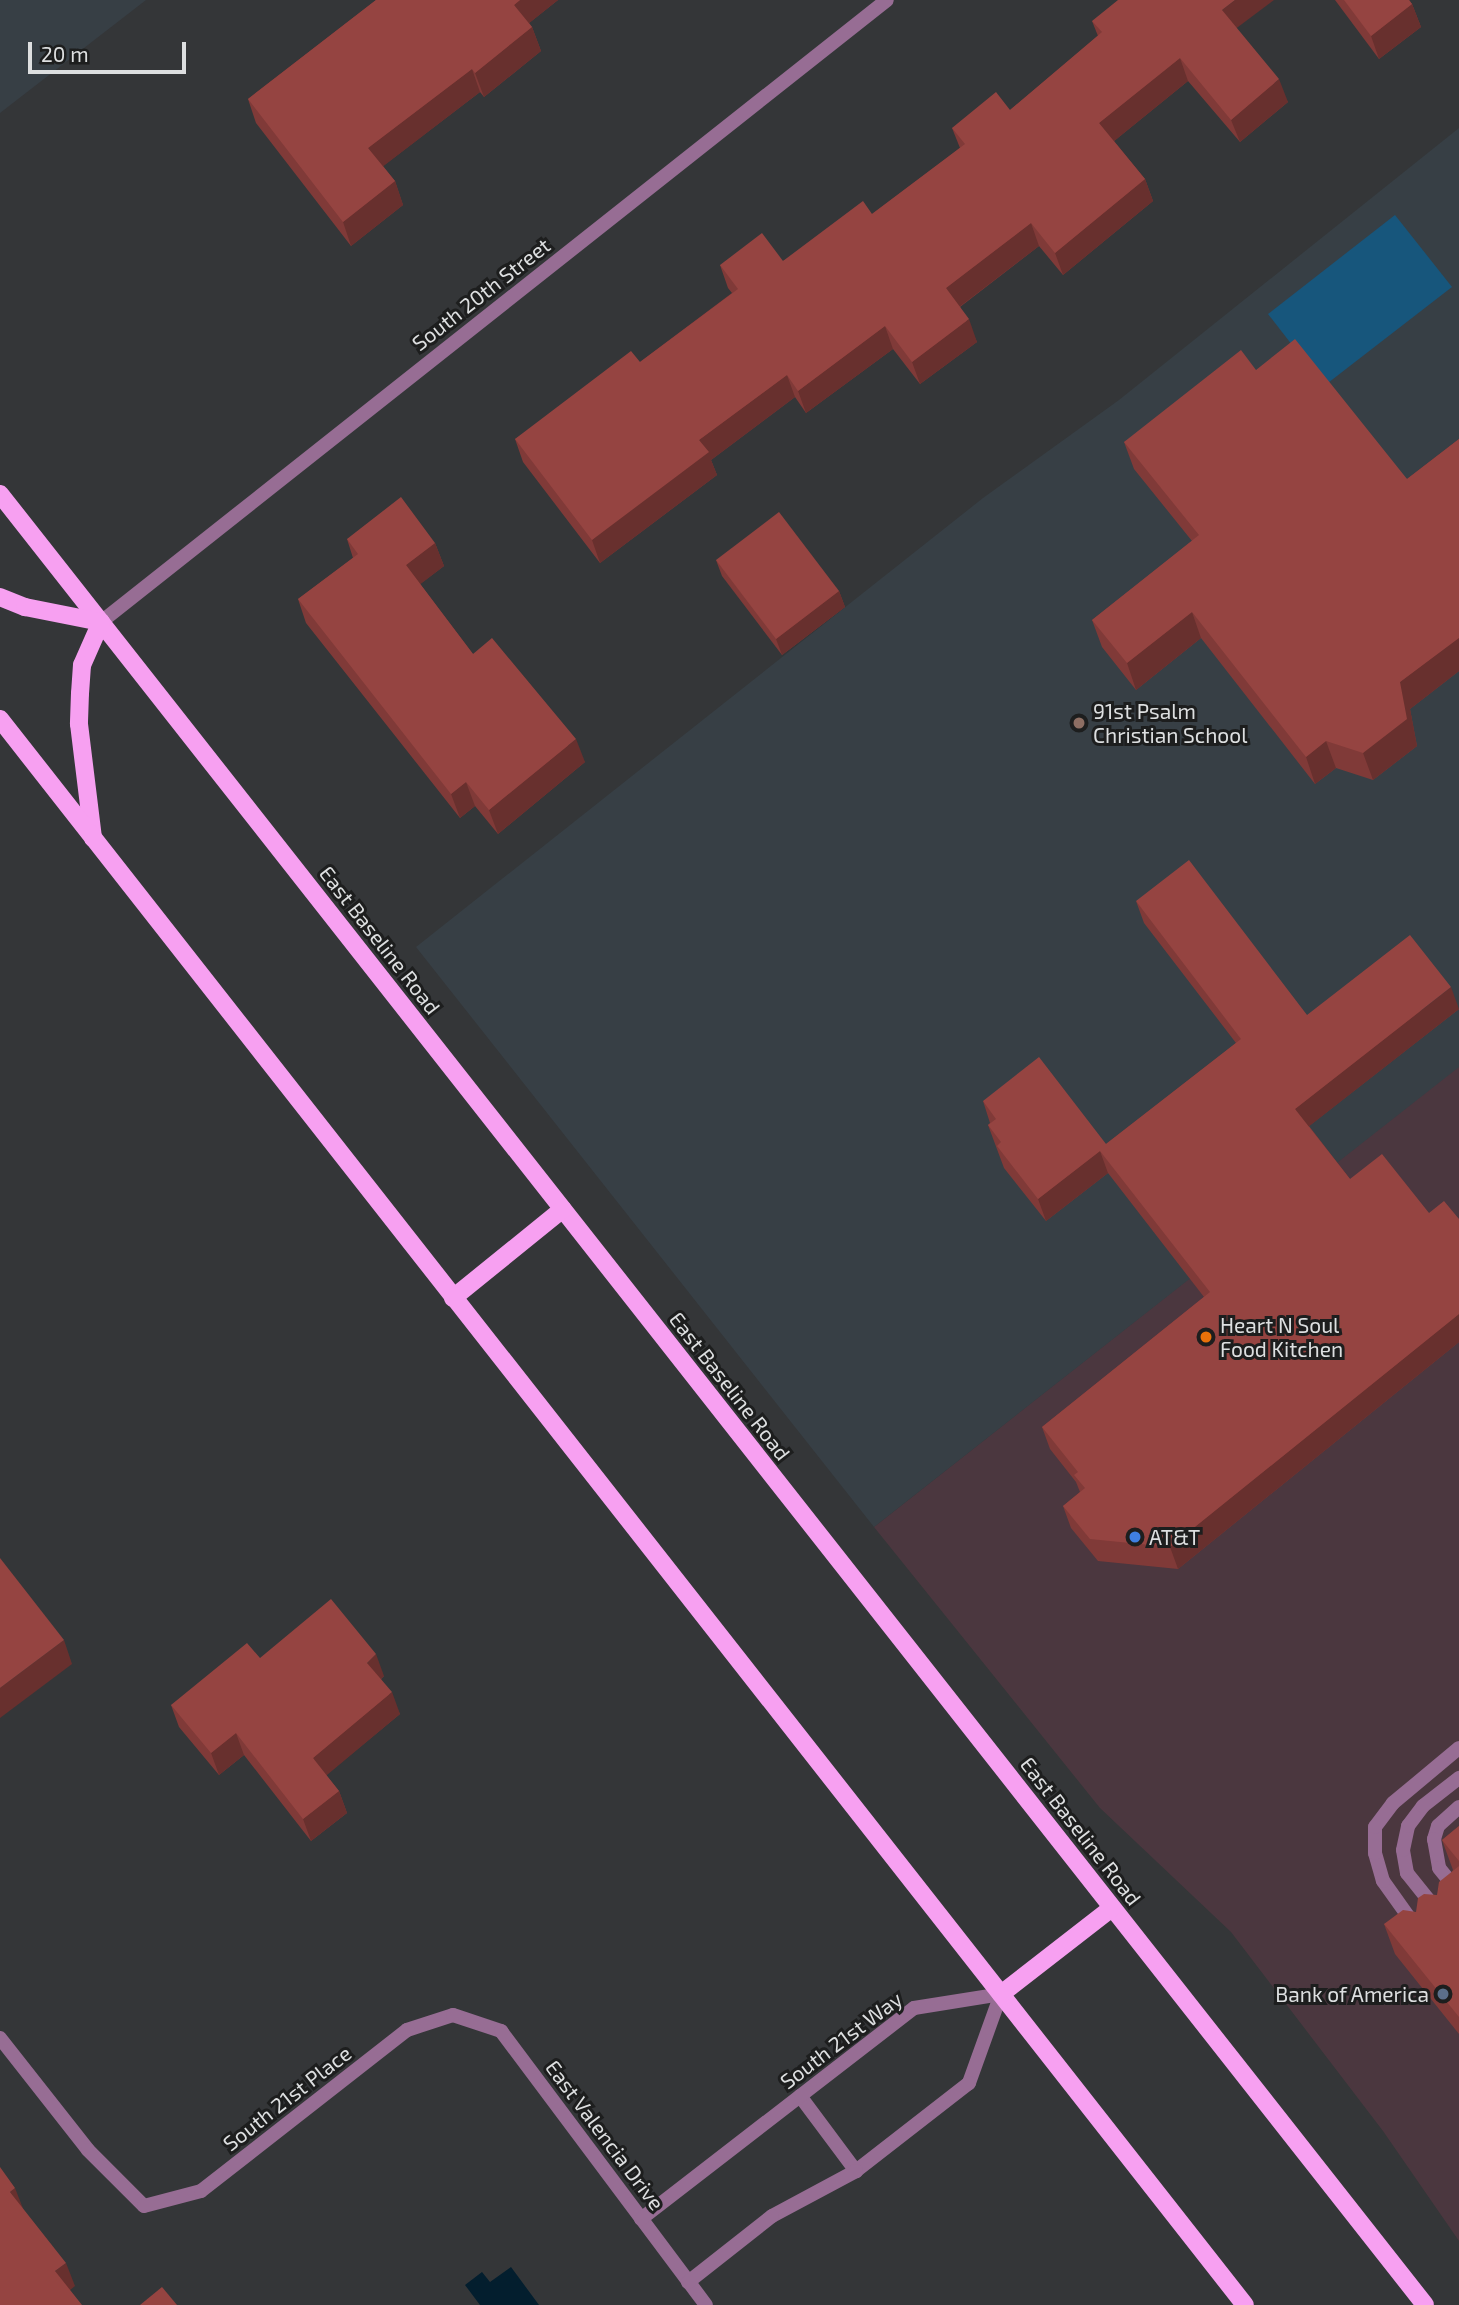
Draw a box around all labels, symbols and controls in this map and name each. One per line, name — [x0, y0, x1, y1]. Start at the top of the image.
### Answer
scale bar — [32, 28, 189, 72]
text: 20 m — [41, 41, 89, 66]
street label: South 20th Street — [407, 232, 555, 356]
place label: 91st Psalm Christian School — [1093, 698, 1247, 748]
marker: 91st Psalm Christian School — [1071, 715, 1087, 731]
street label: East Baseline Road — [314, 861, 446, 1019]
street label: East Baseline Road — [664, 1307, 796, 1465]
place label: Heart N Soul Food Kitchen — [1220, 1312, 1343, 1362]
marker: Heart N Soul Food Kitchen — [1198, 1329, 1214, 1345]
place label: AT&T — [1149, 1524, 1200, 1550]
marker: AT&T — [1127, 1529, 1143, 1545]
street label: East Baseline Road — [1015, 1752, 1147, 1910]
place label: Bank of America — [1274, 1981, 1429, 2007]
street label: South 21st Way — [775, 1986, 907, 2094]
marker: Bank of America — [1435, 1986, 1451, 2002]
street label: South 21st Place — [218, 2040, 356, 2156]
street label: East Valencia Drive — [540, 2055, 670, 2215]

